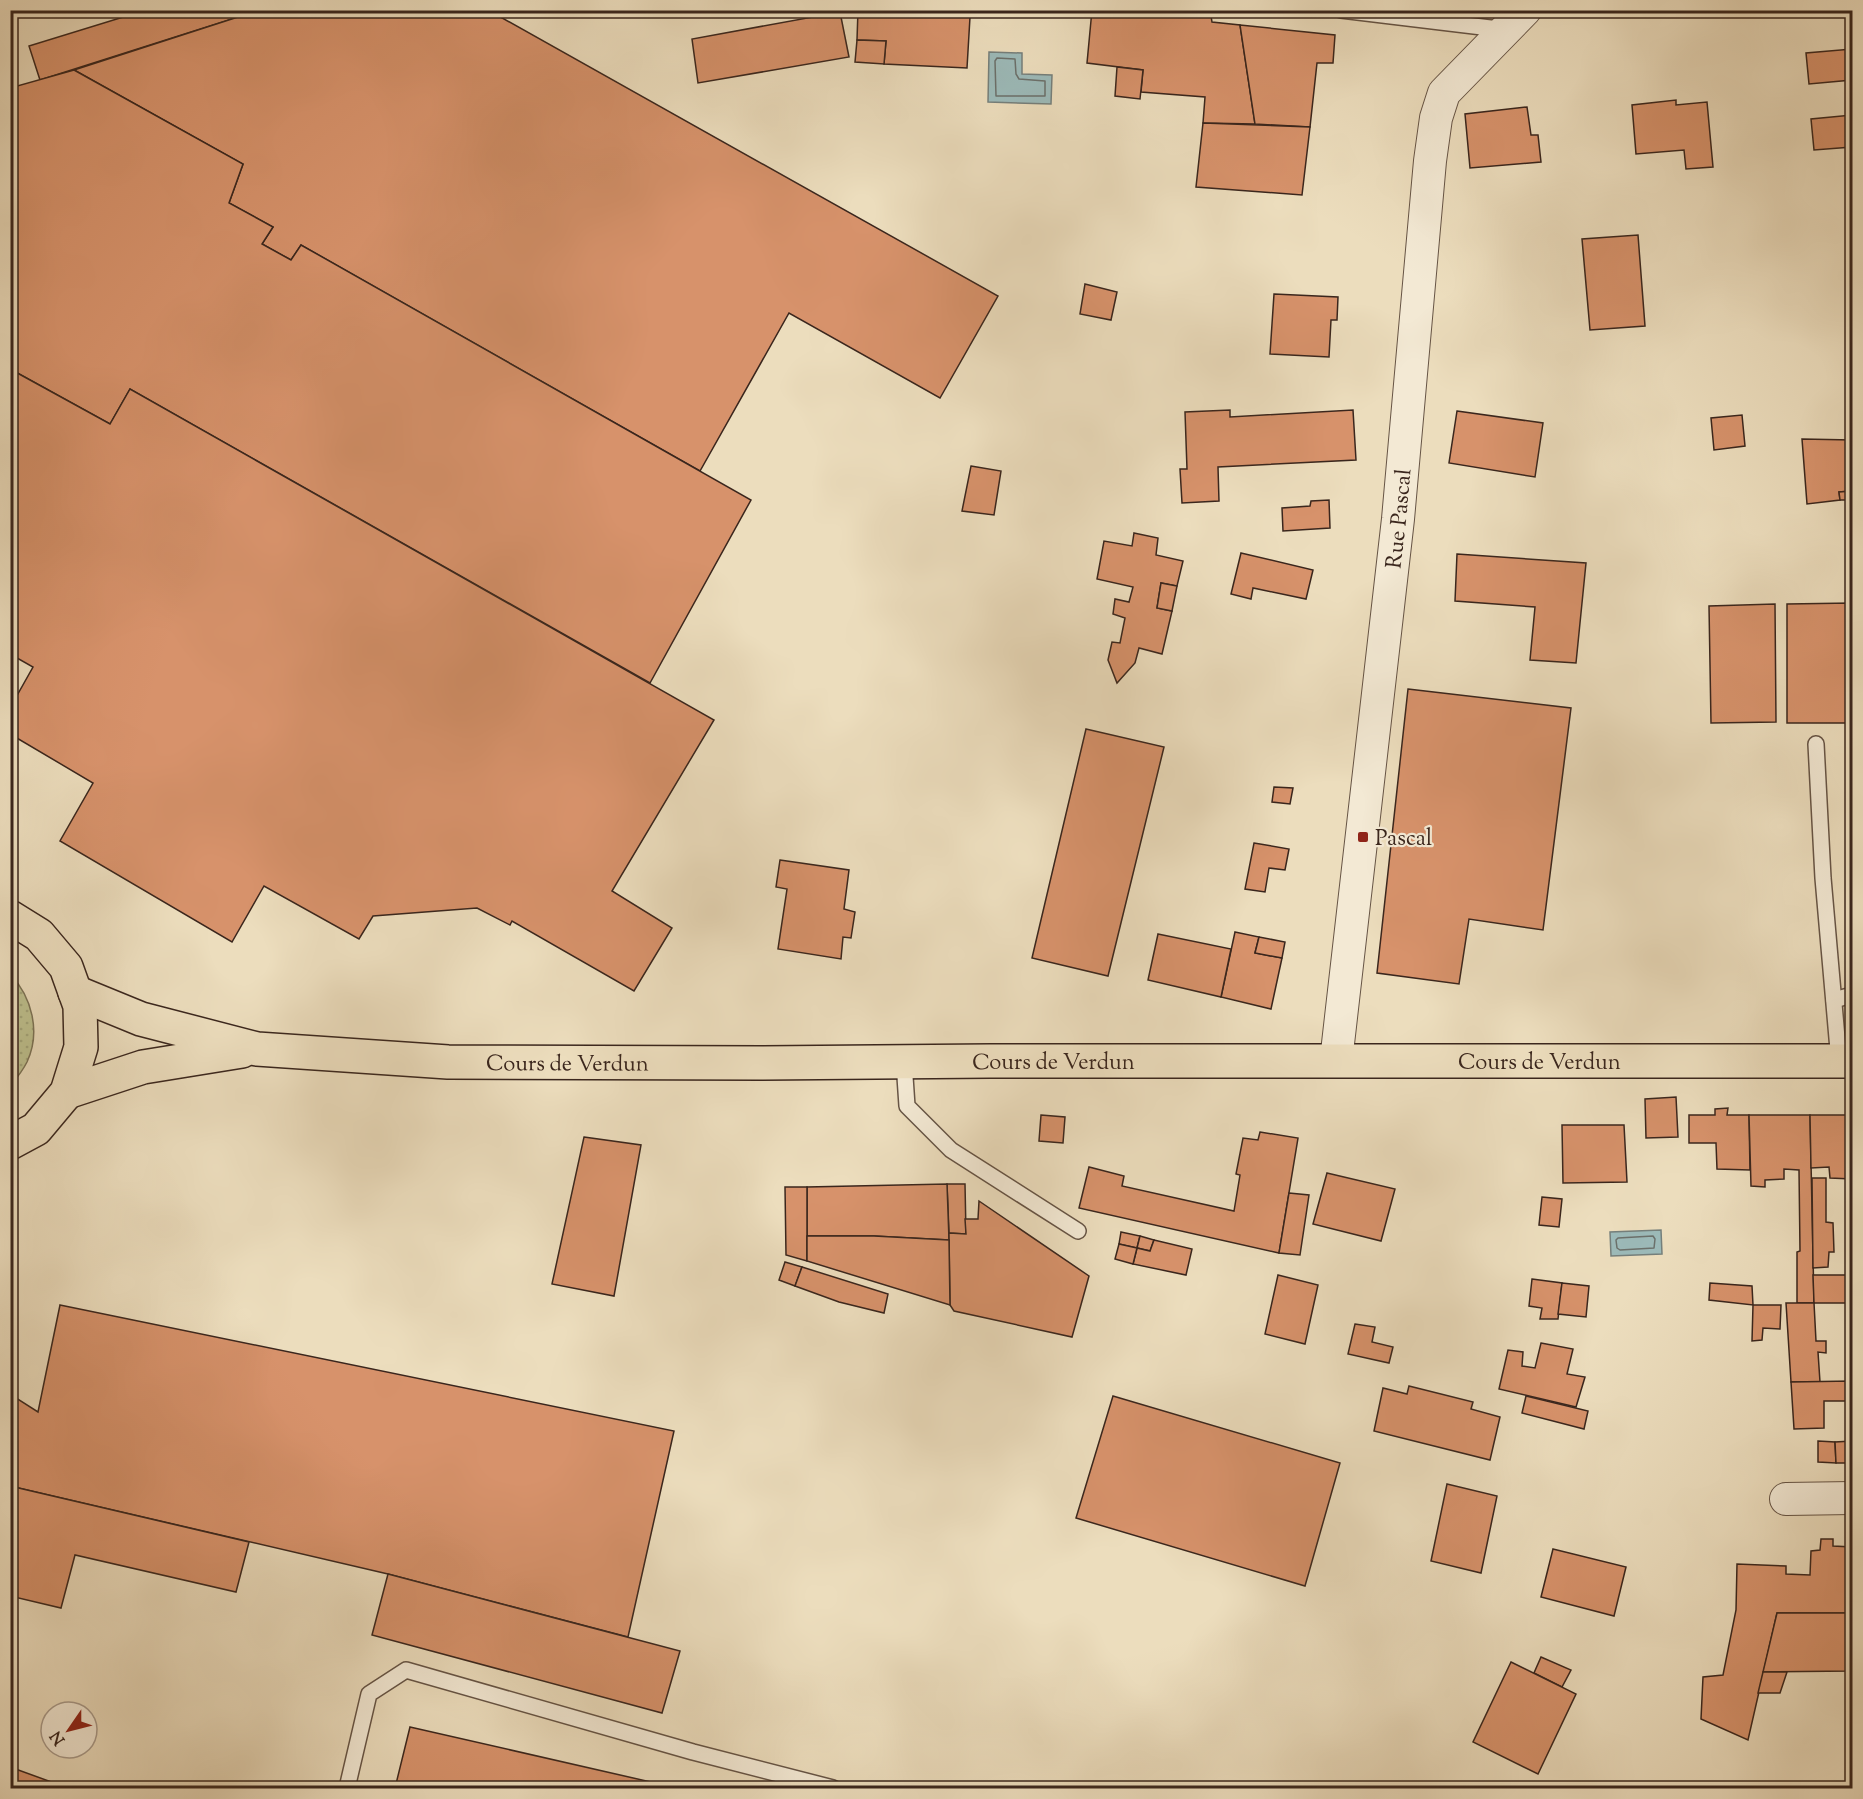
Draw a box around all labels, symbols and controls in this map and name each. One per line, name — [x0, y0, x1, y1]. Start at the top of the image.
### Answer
street label: Rue Pascal — [1379, 468, 1421, 570]
place label: Pascal — [1375, 824, 1432, 856]
marker: Pascal — [1356, 830, 1370, 844]
street label: Cours de Verdun — [972, 1048, 1135, 1080]
street label: Cours de Verdun — [1458, 1048, 1621, 1080]
street label: Cours de Verdun — [486, 1049, 649, 1082]
north arrow — [39, 1700, 99, 1760]
text: N — [46, 1725, 72, 1749]

